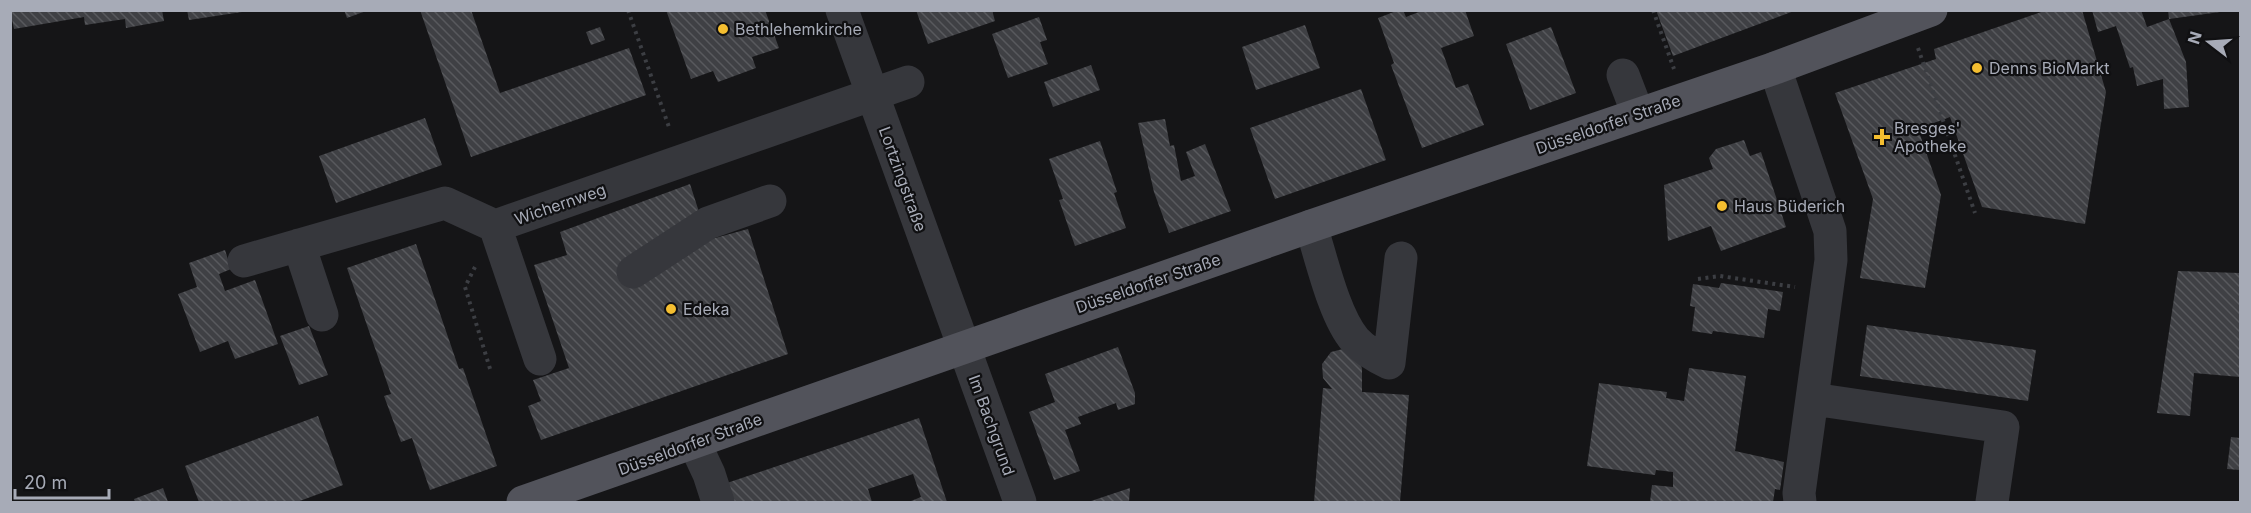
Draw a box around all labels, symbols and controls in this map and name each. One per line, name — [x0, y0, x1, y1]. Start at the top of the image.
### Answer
north arrow — [2179, 12, 2239, 72]
place label: Bethlehemkirche — [735, 19, 862, 39]
marker: Bethlehemkirche — [716, 22, 730, 36]
text: N — [2183, 29, 2206, 46]
place label: Denns BioMarkt — [1989, 58, 2109, 78]
marker: Denns BioMarkt — [1970, 61, 1984, 75]
street label: Düsseldorfer Straße — [1533, 90, 1683, 158]
place label: Bresges' Apotheke — [1894, 118, 1966, 156]
street label: Lortzingstraße — [875, 124, 931, 234]
marker: Bresges' Apotheke — [1875, 130, 1889, 144]
street label: Wichernweg — [512, 179, 608, 229]
place label: Haus Büderich — [1734, 196, 1845, 216]
marker: Haus Büderich — [1715, 199, 1729, 213]
street label: Düsseldorfer Straße — [1073, 249, 1223, 317]
place label: Edeka — [683, 299, 730, 319]
marker: Edeka — [664, 302, 678, 316]
street label: Im Bachgrund — [965, 372, 1019, 478]
street label: Düsseldorfer Straße — [615, 409, 765, 479]
scale bar — [15, 462, 110, 500]
text: 20 m — [24, 472, 67, 493]

